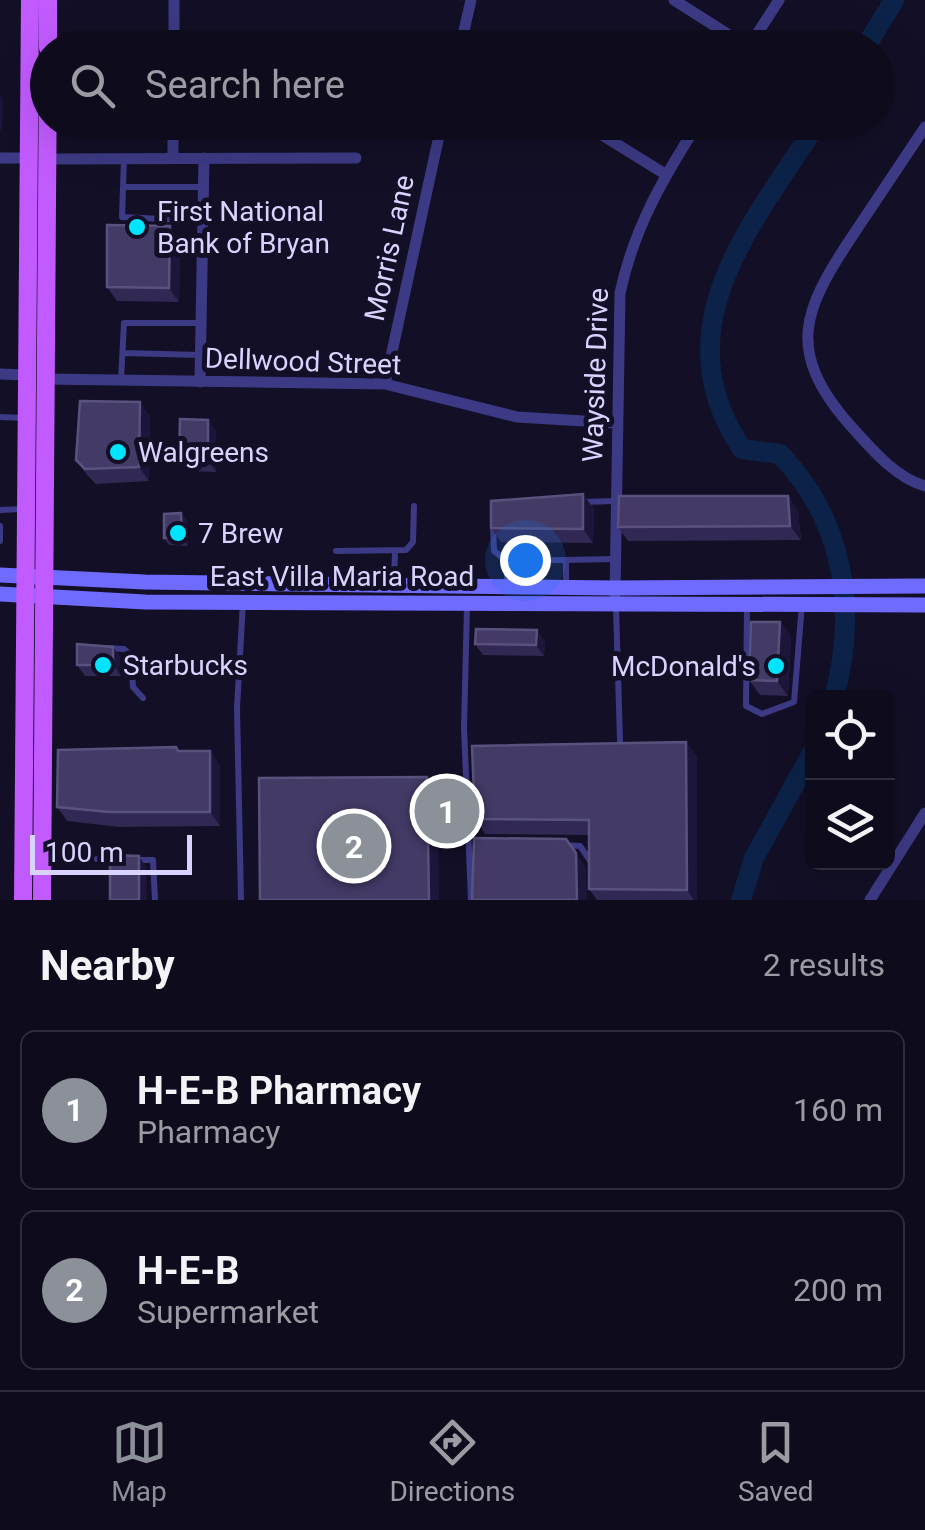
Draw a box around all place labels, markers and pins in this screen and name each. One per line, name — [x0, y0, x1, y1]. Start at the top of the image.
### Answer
place label: First National Bank of Bryan — [157, 195, 330, 260]
marker: First National Bank of Bryan — [126, 216, 148, 238]
place label: Walgreens — [138, 436, 269, 469]
marker: Walgreens — [107, 441, 129, 463]
place label: 7 Brew — [198, 517, 283, 550]
marker: 7 Brew — [167, 522, 189, 544]
place label: Starbucks — [123, 649, 248, 682]
place label: McDonald's — [611, 650, 756, 683]
marker: Starbucks — [92, 654, 114, 676]
marker: McDonald's — [765, 655, 787, 677]
pin: 1 — [414, 774, 480, 848]
pin: 2 — [322, 808, 386, 884]

